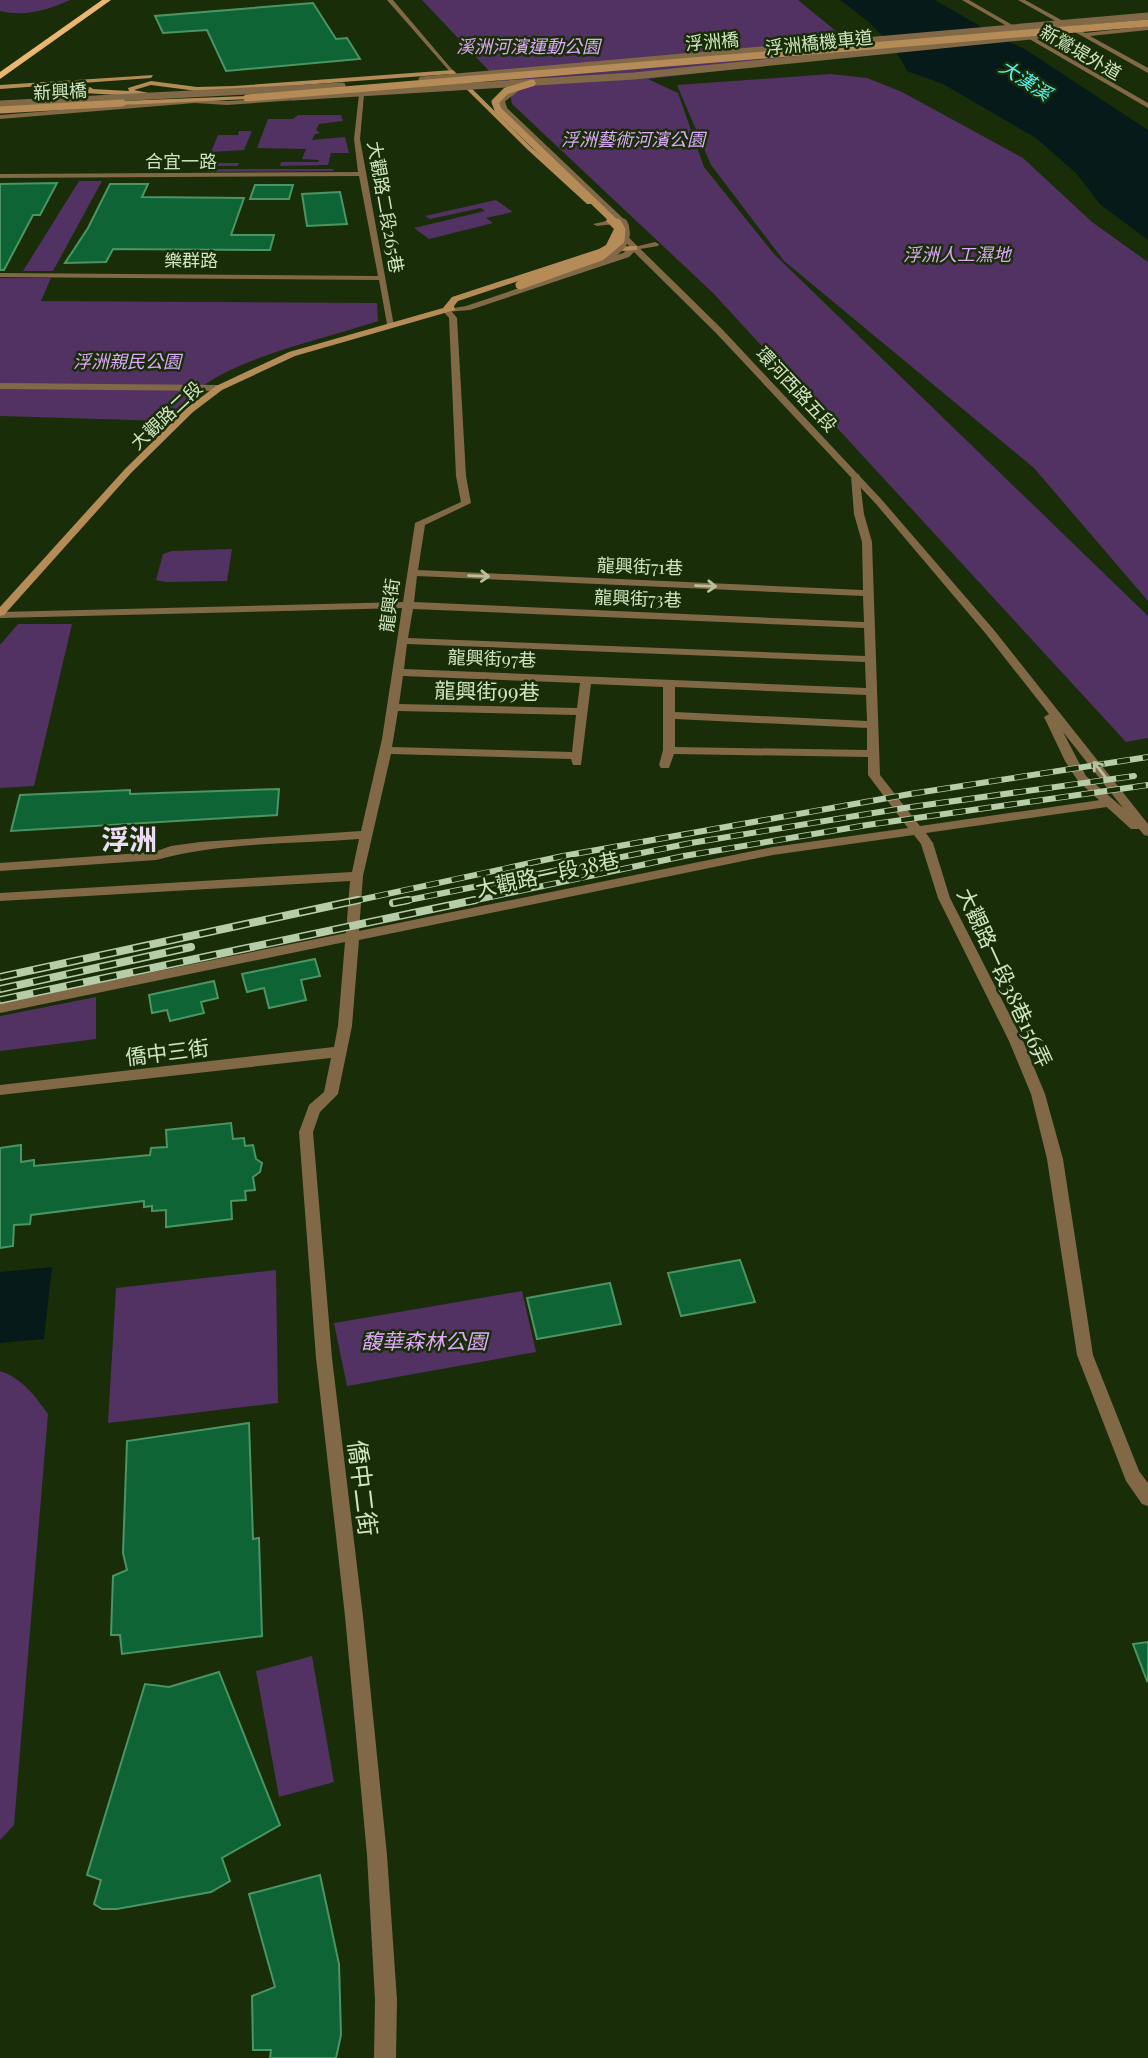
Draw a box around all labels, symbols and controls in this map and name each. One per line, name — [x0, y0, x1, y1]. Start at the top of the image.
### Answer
street label: 新鶯堤外道 — [1036, 19, 1126, 85]
street label: 浮洲橋機車道 — [764, 24, 874, 60]
street label: 浮洲橋 — [684, 27, 740, 55]
park label: 溪洲河濱運動公園 — [456, 34, 603, 58]
water label: 大漢溪 — [995, 53, 1059, 107]
street label: 新興橋 — [32, 78, 88, 104]
park label: 浮洲藝術河濱公園 — [561, 127, 708, 151]
street label: 大觀路二段265巷 — [363, 139, 409, 275]
street label: 合宜一路 — [145, 149, 217, 173]
park label: 浮洲人工濕地 — [903, 242, 1013, 266]
street label: 樂群路 — [164, 248, 218, 272]
street label: 環河西路五段 — [751, 341, 843, 437]
park label: 浮洲親民公園 — [73, 349, 184, 373]
street label: 大觀路二段 — [125, 376, 207, 454]
street label: 龍興街71巷 — [597, 553, 683, 579]
one-way arrow — [467, 570, 490, 583]
street label: 龍興街 — [374, 577, 404, 633]
one-way arrow — [695, 579, 718, 592]
street label: 龍興街73巷 — [594, 584, 682, 612]
street label: 龍興街97巷 — [447, 644, 537, 672]
street label: 龍興街99巷 — [434, 675, 540, 705]
one-way arrow — [1092, 762, 1107, 780]
district label: 浮洲 — [101, 820, 157, 857]
street label: 大觀路一段38巷 — [472, 844, 622, 902]
street label: 大觀路一段38巷156弄 — [952, 883, 1060, 1071]
street label: 僑中三街 — [124, 1032, 210, 1070]
park label: 馥華森林公園 — [361, 1326, 490, 1354]
street label: 僑中二街 — [342, 1438, 386, 1538]

